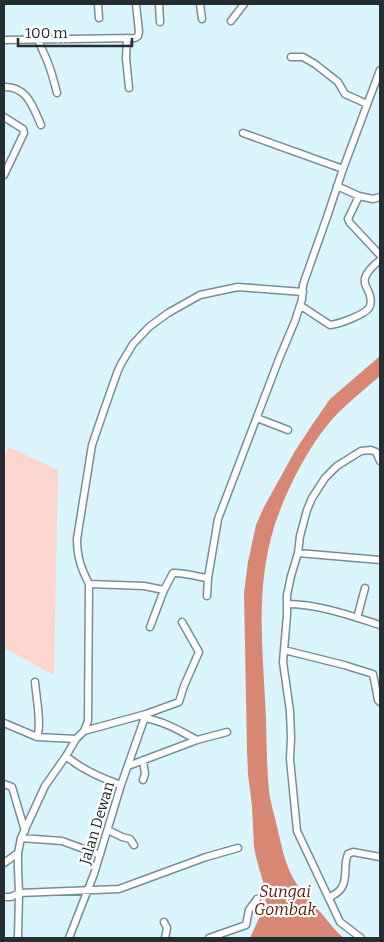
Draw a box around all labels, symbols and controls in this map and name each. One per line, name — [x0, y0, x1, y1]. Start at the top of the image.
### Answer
scale bar — [18, 15, 131, 47]
text: 100 m — [25, 24, 68, 42]
street label: Jalan Dewan — [76, 779, 118, 868]
water label: Sungai Gombak — [254, 882, 316, 919]

